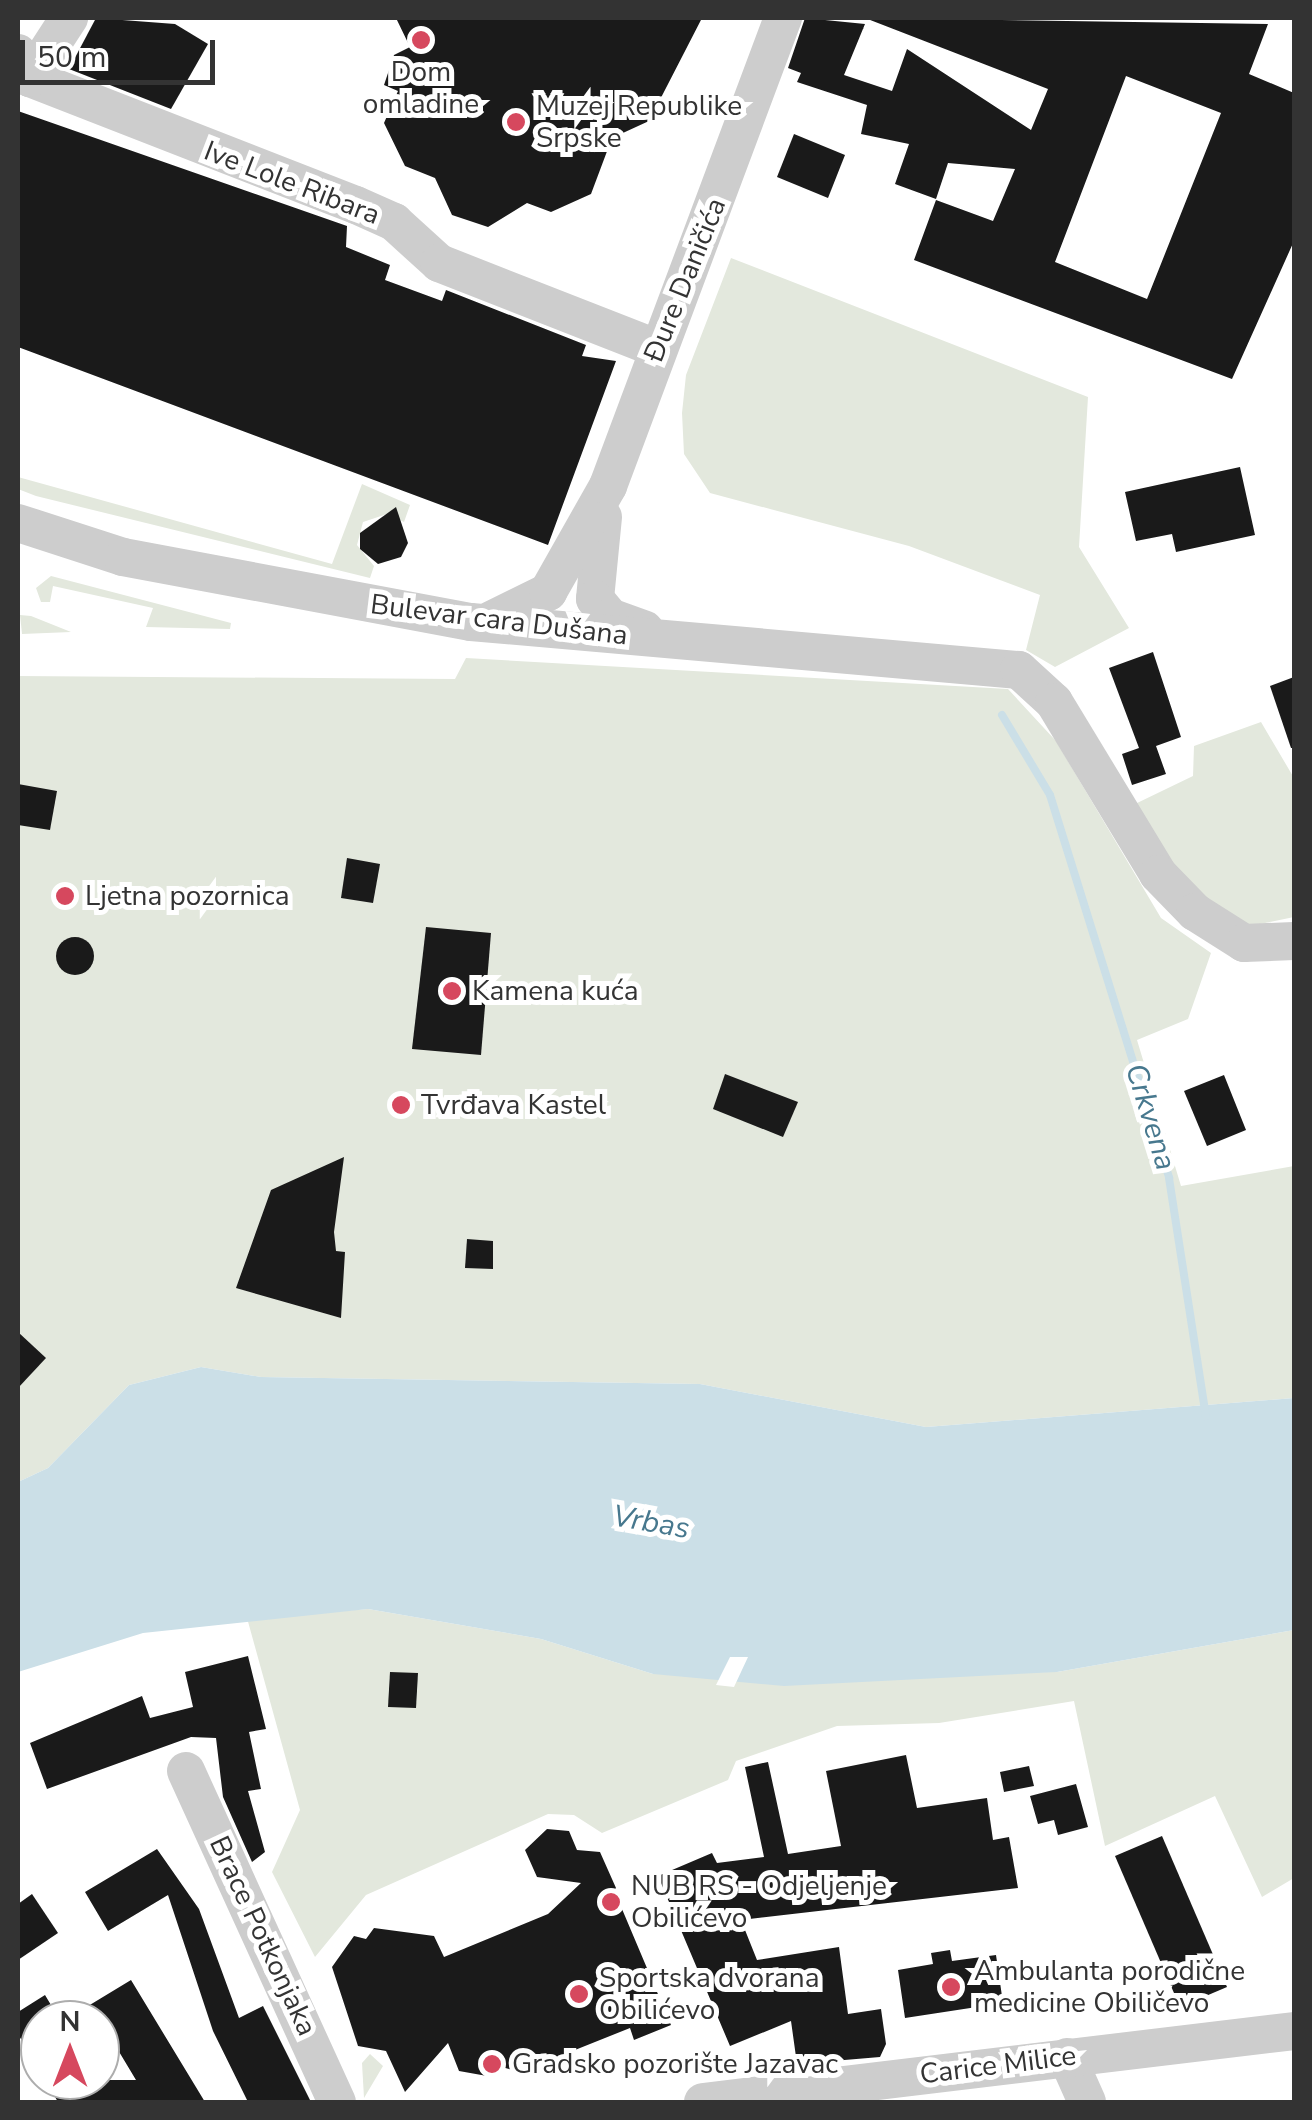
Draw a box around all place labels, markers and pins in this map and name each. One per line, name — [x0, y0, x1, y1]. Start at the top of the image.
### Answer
marker: Dom omladine — [410, 29, 432, 51]
place label: Dom omladine — [363, 55, 479, 121]
place label: Muzej Republike Srpske — [536, 89, 742, 155]
marker: Muzej Republike Srpske — [505, 111, 527, 133]
place label: Ljetna pozornica — [85, 879, 290, 913]
marker: Ljetna pozornica — [54, 885, 76, 907]
place label: Kamena kuća — [472, 974, 639, 1008]
marker: Kamena kuća — [441, 980, 463, 1002]
place label: Tvrđava Kastel — [421, 1088, 606, 1122]
marker: Tvrđava Kastel — [390, 1094, 412, 1116]
place label: NUB RS - Odjeljenje Obilićevo — [631, 1869, 887, 1935]
marker: NUB RS - Odjeljenje Obilićevo — [600, 1891, 622, 1913]
place label: Ambulanta porodične medicine Obiličevo — [974, 1954, 1245, 2020]
place label: Sportska dvorana Obilićevo — [599, 1961, 820, 2027]
marker: Ambulanta porodične medicine Obiličevo — [938, 1974, 964, 2000]
marker: Sportska dvorana Obilićevo — [568, 1983, 590, 2005]
place label: Gradsko pozorište Jazavac — [512, 2047, 838, 2081]
marker: Gradsko pozorište Jazavac — [481, 2053, 503, 2075]

